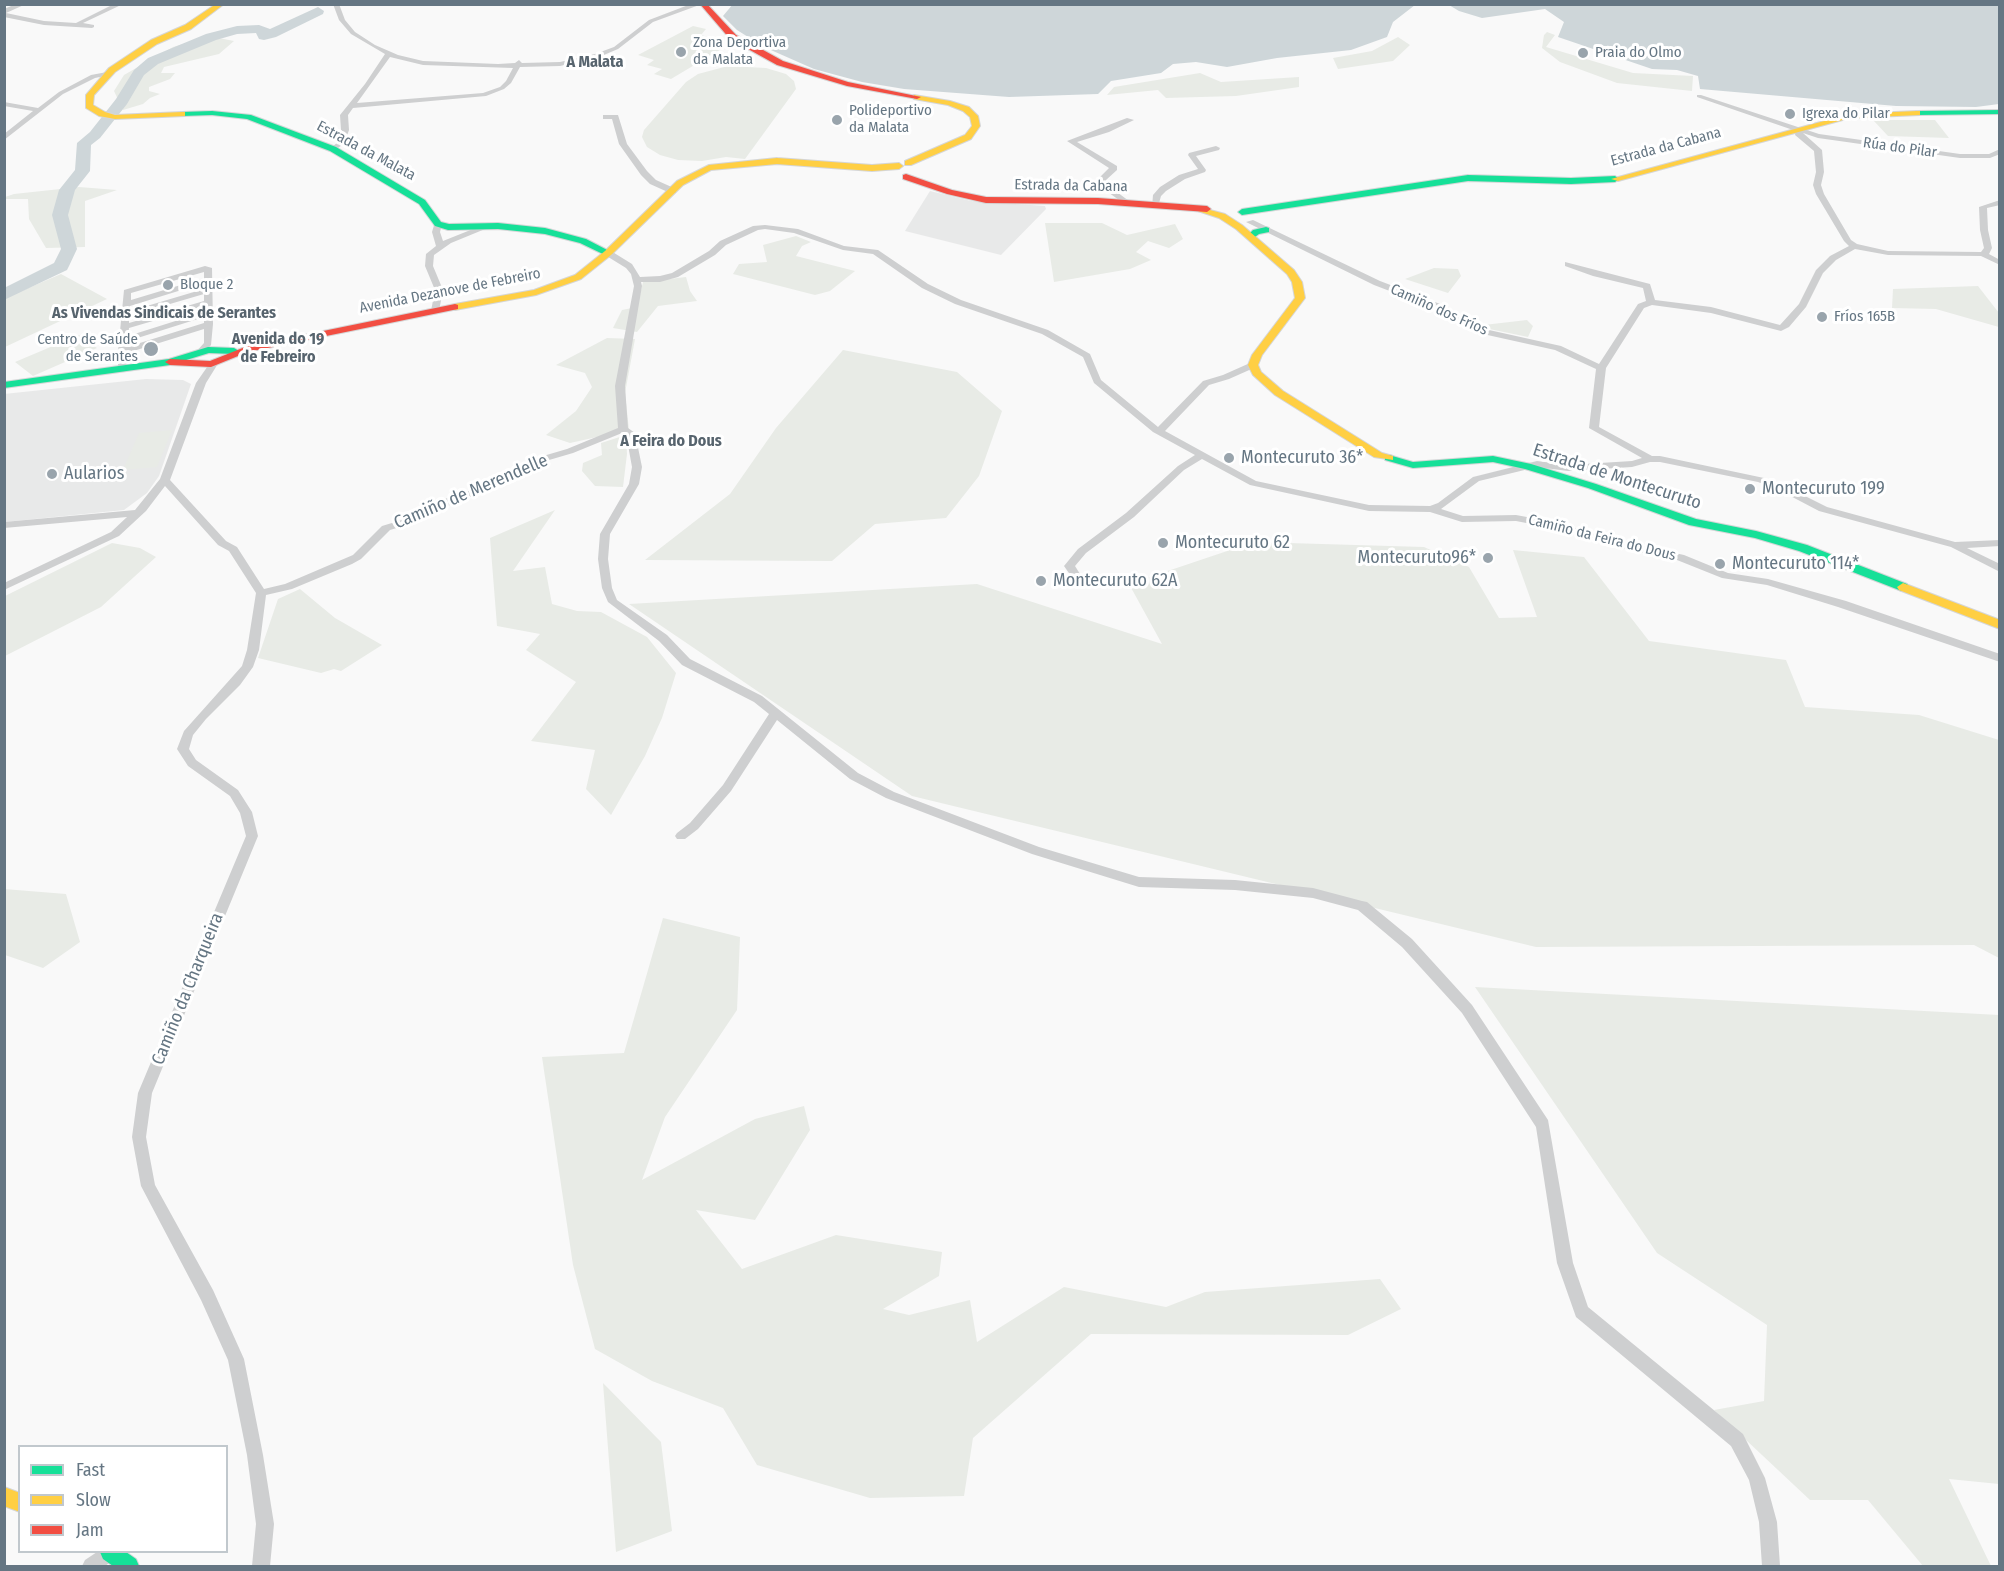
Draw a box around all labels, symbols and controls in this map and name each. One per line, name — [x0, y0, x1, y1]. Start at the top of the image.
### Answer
place label: Zona Deportiva da Malata — [693, 34, 786, 69]
place label: Praia do Olmo — [1595, 44, 1682, 62]
marker: Zona Deportiva da Malata — [674, 45, 688, 59]
marker: Praia do Olmo — [1576, 46, 1590, 60]
district label: A Malata — [567, 53, 623, 73]
place label: Polideportivo da Malata — [849, 102, 932, 137]
place label: Igrexa do Pilar — [1802, 105, 1890, 123]
marker: Igrexa do Pilar — [1783, 107, 1797, 121]
marker: Polideportivo da Malata — [830, 113, 844, 127]
street label: Estrada da Malata — [313, 117, 419, 185]
street label: Estrada da Cabana — [1609, 124, 1723, 170]
street label: Rúa do Pilar — [1862, 134, 1938, 162]
street label: Estrada da Cabana — [1014, 176, 1128, 196]
street label: Avenida Dezanove de Febreiro — [358, 265, 542, 317]
place label: Bloque 2 — [180, 276, 233, 294]
marker: Bloque 2 — [161, 278, 175, 292]
street label: Camiño dos Fríos — [1388, 280, 1490, 340]
district label: As Vivendas Sindicais de Serantes — [52, 304, 276, 324]
place label: Fríos 165B — [1834, 308, 1895, 326]
marker: Fríos 165B — [1815, 310, 1829, 324]
district label: Avenida do 19 de Febreiro — [232, 330, 324, 368]
place label: Centro de Saúde de Serantes — [37, 331, 138, 366]
marker: Centro de Saúde de Serantes — [142, 340, 160, 358]
district label: A Feira do Dous — [620, 432, 722, 452]
street label: Estrada de Montecuruto — [1530, 440, 1704, 514]
place label: Montecuruto 36* — [1241, 447, 1363, 469]
street label: Camiño de Merendelle — [391, 450, 551, 534]
marker: Montecuruto 36* — [1222, 451, 1236, 465]
place label: Aularios — [64, 463, 124, 485]
marker: Aularios — [45, 467, 59, 481]
place label: Montecuruto 199 — [1762, 478, 1885, 500]
marker: Montecuruto 199 — [1743, 482, 1757, 496]
street label: Camiño da Feira do Dous — [1526, 511, 1678, 565]
place label: Montecuruto 62 — [1175, 532, 1290, 554]
marker: Montecuruto 62 — [1156, 536, 1170, 550]
place label: Montecuruto96* — [1358, 547, 1476, 569]
marker: Montecuruto96* — [1481, 551, 1495, 565]
place label: Montecuruto 114* — [1732, 553, 1859, 575]
marker: Montecuruto 114* — [1713, 557, 1727, 571]
place label: Montecuruto 62A — [1053, 570, 1177, 592]
marker: Montecuruto 62A — [1034, 574, 1048, 588]
street label: Camiño da Charqueira — [148, 910, 228, 1068]
legend — [18, 1445, 228, 1553]
text: Fast — [76, 1459, 105, 1481]
text: Slow — [76, 1489, 111, 1511]
text: Jam — [76, 1519, 104, 1541]

